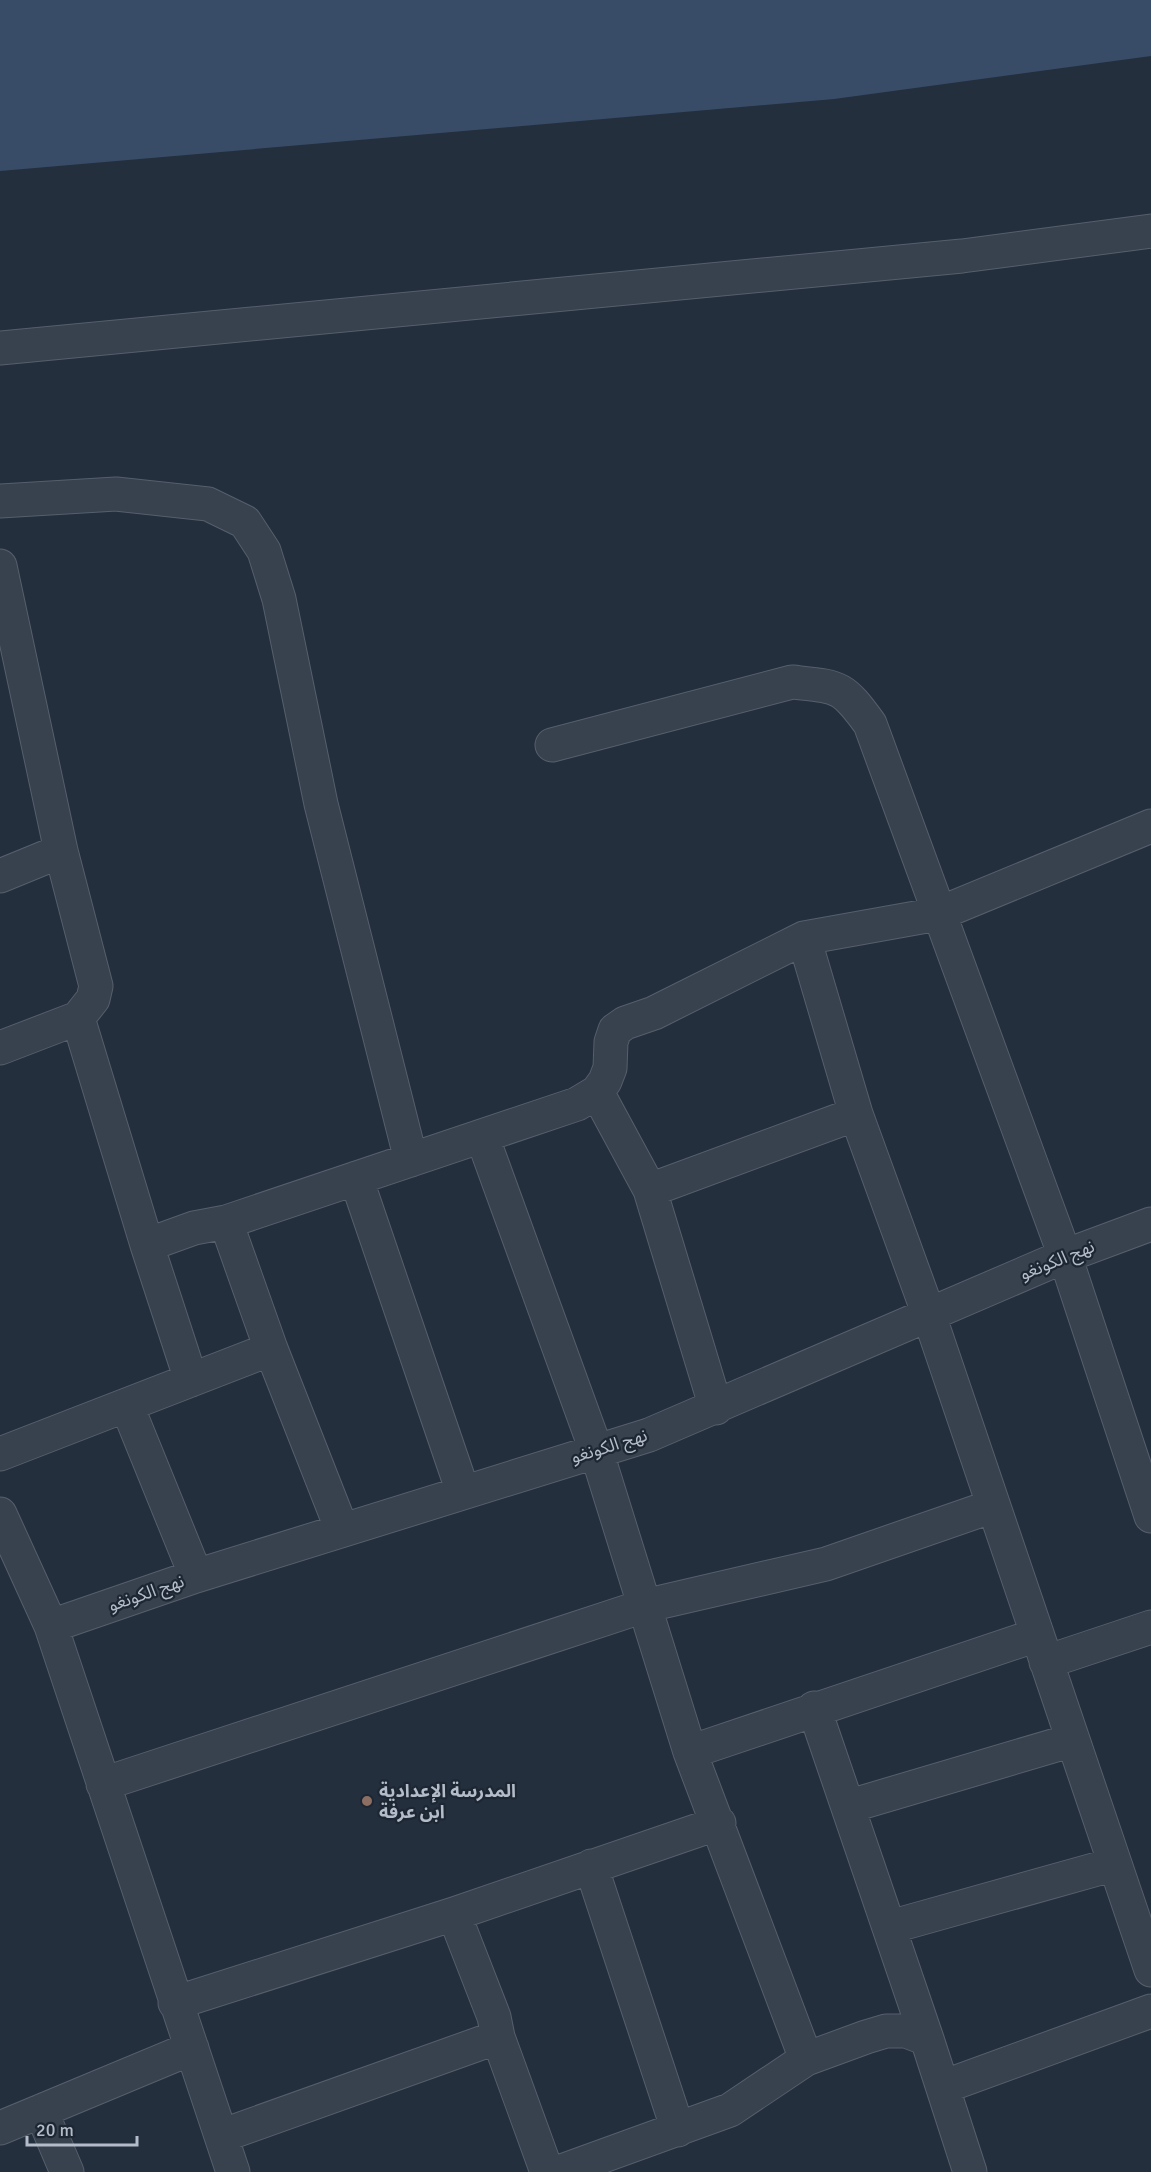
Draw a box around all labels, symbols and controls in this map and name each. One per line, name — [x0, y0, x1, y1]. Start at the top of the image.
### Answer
street label: نهج الكونغو — [1016, 1235, 1098, 1287]
street label: نهج الكونغو — [568, 1424, 651, 1470]
street label: نهج الكونغو — [105, 1570, 188, 1618]
place label: المدرسة الإعدادية ابن عرفة — [379, 1780, 516, 1823]
marker: المدرسة الإعدادية ابن عرفة — [360, 1794, 374, 1808]
scale bar — [27, 2109, 136, 2147]
text: 20 m — [36, 2119, 74, 2141]

